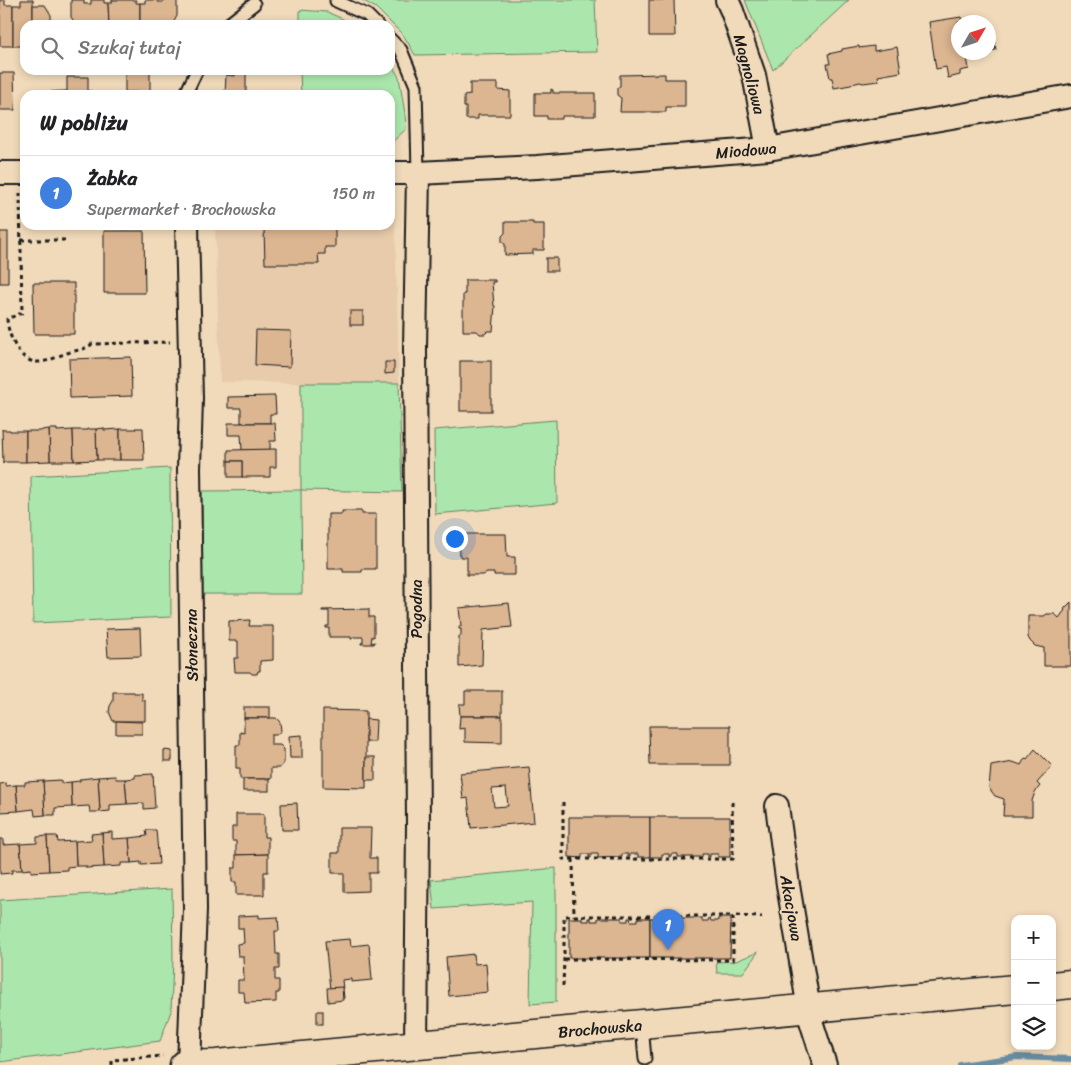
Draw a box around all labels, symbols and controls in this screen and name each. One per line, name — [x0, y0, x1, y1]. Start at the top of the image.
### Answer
north arrow — [951, 15, 996, 60]
search box — [20, 20, 395, 75]
text: Szukaj tutaj — [78, 31, 181, 64]
street label: Magnoliowa — [725, 31, 774, 118]
icon: search — [38, 34, 66, 62]
text: W pobliżu — [40, 104, 128, 142]
street label: Miodowa — [714, 133, 778, 168]
text: Żabka — [87, 162, 137, 195]
text: 1 — [53, 179, 59, 208]
text: 150 m — [332, 179, 375, 208]
text: Supermarket · Brochowska — [87, 195, 276, 224]
your location — [442, 526, 468, 552]
street label: Pogodna — [402, 579, 431, 639]
street label: Słoneczna — [176, 608, 207, 681]
street label: Akacjowa — [771, 872, 812, 944]
pin: 1 — [652, 909, 684, 950]
map controls — [1011, 915, 1056, 1050]
button: + — [1011, 915, 1056, 960]
button: − — [1011, 960, 1056, 1005]
button: layers — [1011, 1005, 1056, 1050]
street label: Brochowska — [557, 1010, 643, 1047]

